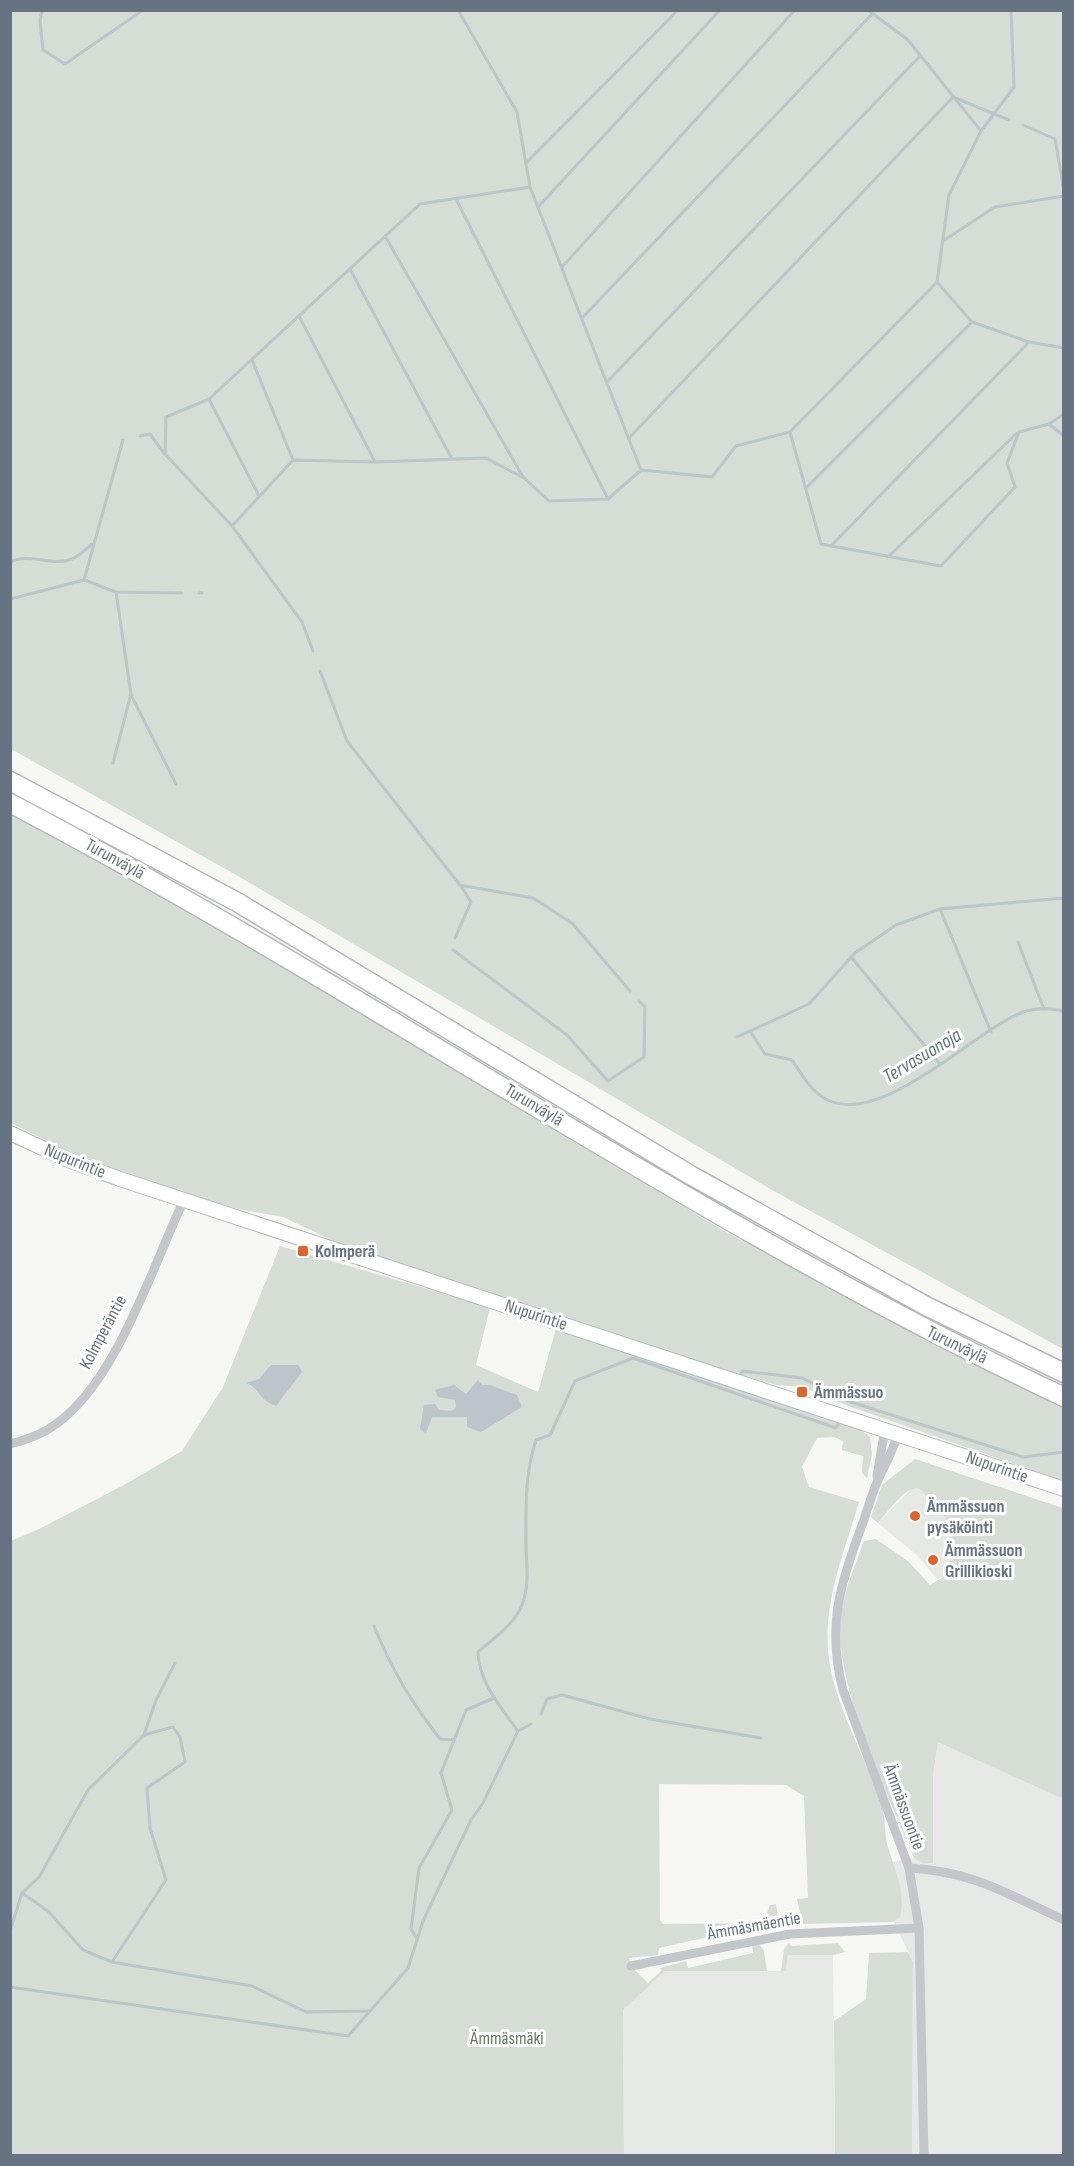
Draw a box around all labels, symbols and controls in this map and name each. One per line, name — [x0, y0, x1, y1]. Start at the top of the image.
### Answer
street label: Turunväylä — [82, 834, 148, 884]
water label: Tervasuonoja — [878, 1023, 966, 1089]
street label: Turunväylä — [501, 1079, 567, 1131]
street label: Nupurintie — [41, 1139, 109, 1183]
place label: Kolmperä — [315, 1241, 375, 1262]
marker: Kolmperä — [296, 1244, 310, 1258]
street label: Kolmperäntie — [75, 1291, 131, 1373]
street label: Nupurintie — [502, 1295, 570, 1335]
street label: Turunväylä — [923, 1321, 991, 1369]
place label: Ämmässuo — [813, 1382, 884, 1403]
marker: Ämmässuo — [795, 1385, 809, 1399]
street label: Nupurintie — [963, 1447, 1031, 1487]
place label: Ämmässuon pysäköinti — [926, 1496, 1004, 1538]
marker: Ämmässuon pysäköinti — [908, 1509, 922, 1523]
place label: Ämmässuon Grillikioski — [944, 1540, 1022, 1582]
marker: Ämmässuon Grillikioski — [926, 1553, 940, 1567]
street label: Ämmässuontie — [878, 1760, 929, 1853]
street label: Ämmäsmäentie — [705, 1907, 802, 1945]
park label: Ämmäsmäki — [469, 2028, 544, 2049]

